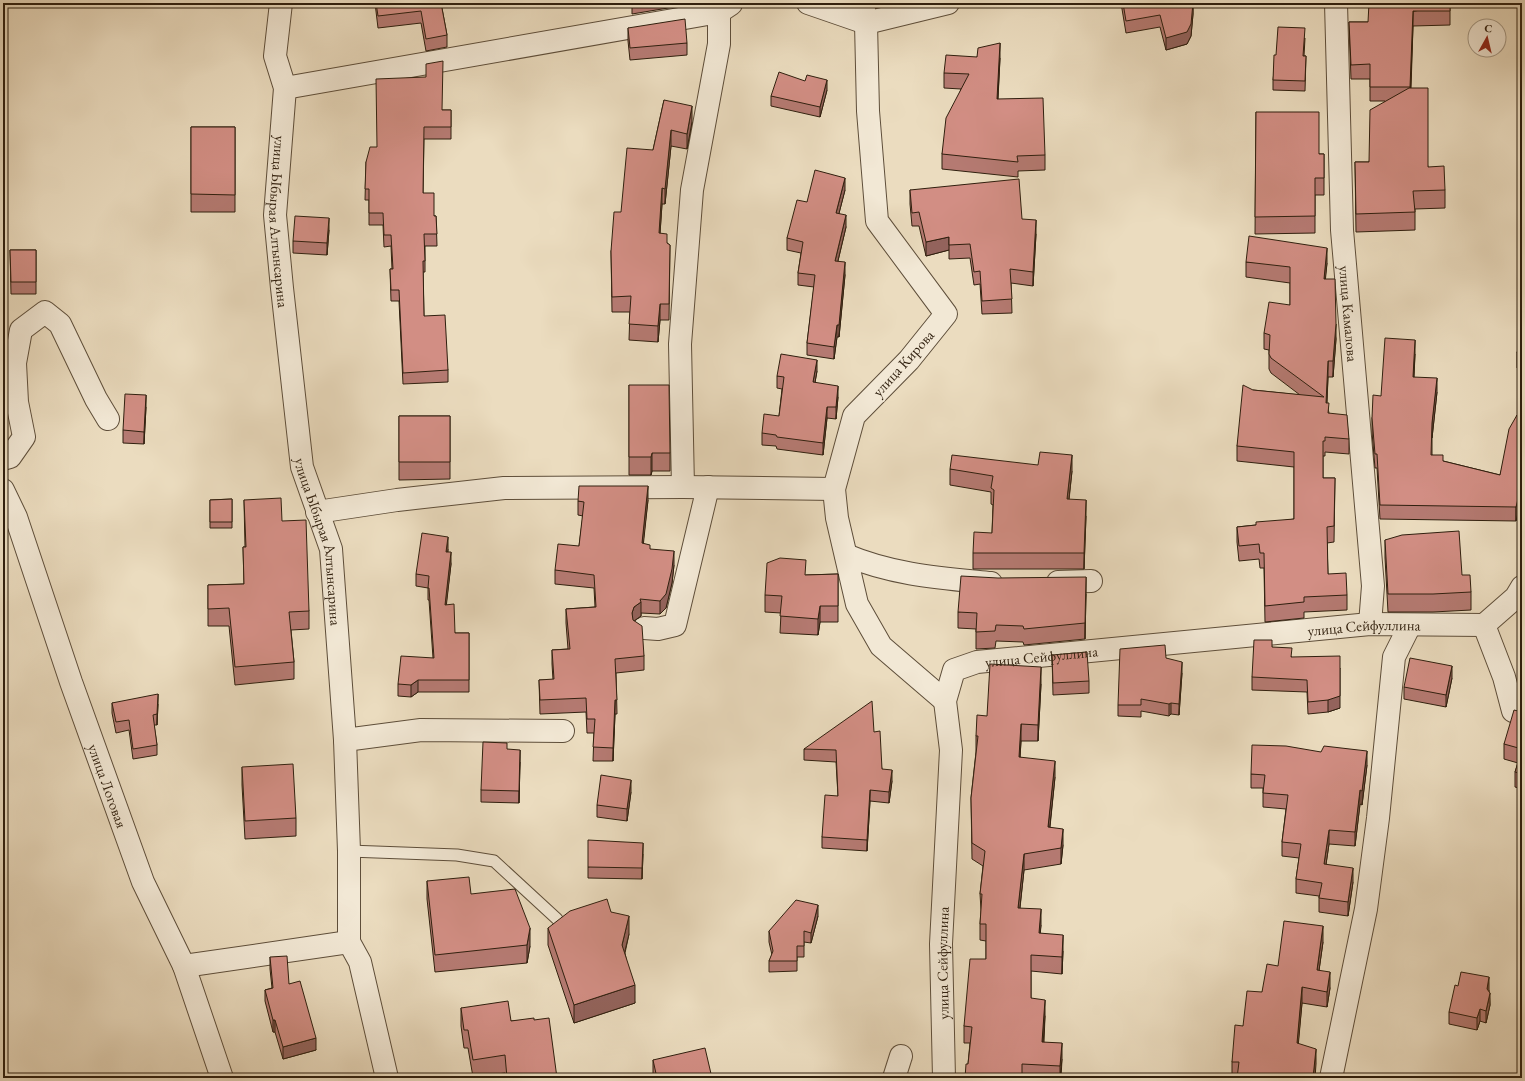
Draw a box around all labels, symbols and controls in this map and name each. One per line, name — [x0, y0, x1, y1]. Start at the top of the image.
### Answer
north arrow — [1467, 18, 1507, 58]
text: С — [1484, 21, 1493, 36]
street label: улица Ыбырая Алтынсарина — [265, 135, 294, 309]
street label: улица Камалова — [1336, 265, 1363, 362]
street label: улица Кирова — [868, 326, 938, 400]
street label: улица Ыбырая Алтынсарина — [292, 457, 346, 626]
street label: улица Сейфуллина — [1307, 614, 1421, 639]
street label: улица Сейфуллина — [984, 641, 1099, 671]
street label: улица Логовая — [84, 741, 132, 830]
street label: улица Сейфуллина — [931, 906, 952, 1020]

